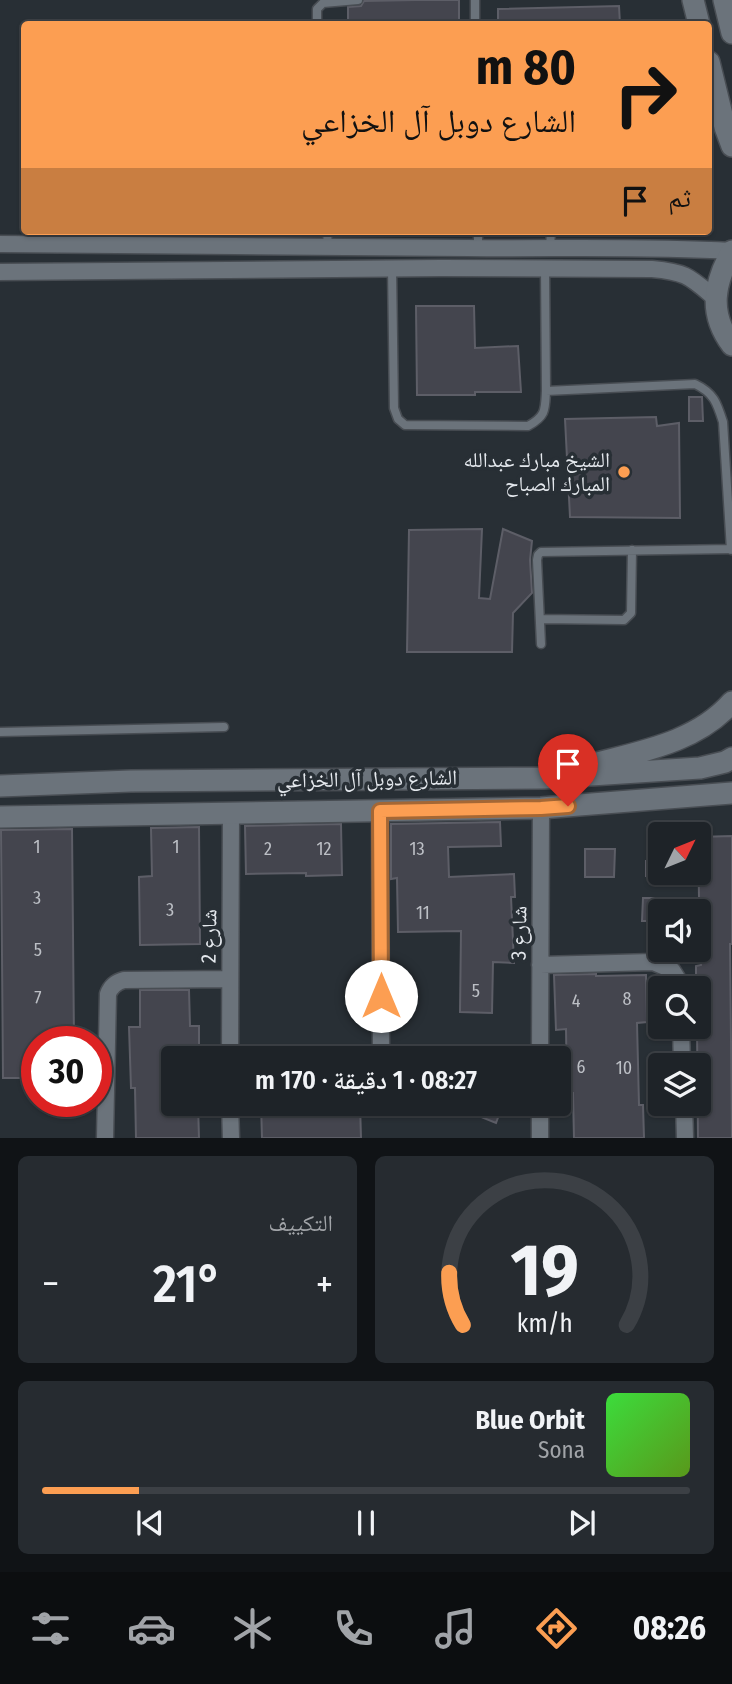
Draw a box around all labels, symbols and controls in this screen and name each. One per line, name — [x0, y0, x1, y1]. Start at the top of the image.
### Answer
text: 80 m — [476, 38, 576, 97]
icon: right — [600, 49, 691, 140]
text: الشارع دوبل آل الخزاعي — [301, 102, 576, 140]
icon: arrive — [616, 182, 654, 220]
text: ثم — [668, 183, 691, 214]
place label: الشيخ مبارك عبدالله المبارك الصباح — [464, 447, 610, 497]
marker: الشيخ مبارك عبدالله المبارك الصباح — [616, 464, 632, 480]
pin — [538, 734, 598, 806]
icon: arrive — [549, 745, 587, 783]
street label: الشارع دوبل آل الخزاعي — [277, 764, 457, 797]
north arrow — [648, 822, 710, 886]
map controls — [648, 822, 711, 1116]
house number: 1 — [33, 836, 41, 858]
house number: 1 — [172, 836, 180, 858]
house number: 2 — [264, 838, 272, 860]
house number: 12 — [317, 838, 332, 860]
house number: 13 — [409, 838, 425, 860]
house number: 3 — [33, 887, 41, 909]
house number: 3 — [166, 899, 174, 921]
button: sound — [648, 899, 711, 962]
house number: 11 — [416, 902, 430, 924]
street label: شارع 3 — [506, 906, 532, 960]
street label: شارع 2 — [196, 909, 222, 963]
house number: 5 — [34, 939, 42, 961]
position arrow — [344, 959, 418, 1033]
button: search — [648, 976, 711, 1039]
house number: 5 — [472, 980, 480, 1002]
house number: 7 — [34, 987, 42, 1009]
house number: 8 — [623, 988, 632, 1010]
house number: 4 — [572, 990, 581, 1012]
speed limit sign: 30 — [21, 1026, 112, 1117]
button: layers — [648, 1053, 711, 1116]
house number: 6 — [577, 1056, 586, 1078]
house number: 10 — [616, 1057, 632, 1079]
text: 08:27 · 1 دقيقة · 170 m — [255, 1065, 477, 1096]
text: التكييف — [268, 1209, 333, 1237]
text: 19 — [510, 1228, 579, 1315]
text: 21° — [153, 1253, 222, 1316]
text: − — [42, 1261, 59, 1307]
text: + — [316, 1261, 333, 1307]
text: km/h — [517, 1309, 572, 1339]
text: Blue Orbit — [475, 1405, 585, 1436]
text: Sona — [538, 1436, 585, 1464]
icon: previous — [131, 1504, 169, 1542]
icon: pause — [347, 1504, 385, 1542]
icon: next — [563, 1504, 601, 1542]
icon: filters — [26, 1604, 75, 1653]
icon: car — [127, 1604, 176, 1653]
icon: climate — [228, 1604, 277, 1653]
icon: phone — [329, 1604, 378, 1653]
icon: music — [431, 1604, 480, 1653]
icon: directions — [532, 1604, 581, 1653]
text: 08:26 — [633, 1609, 706, 1647]

